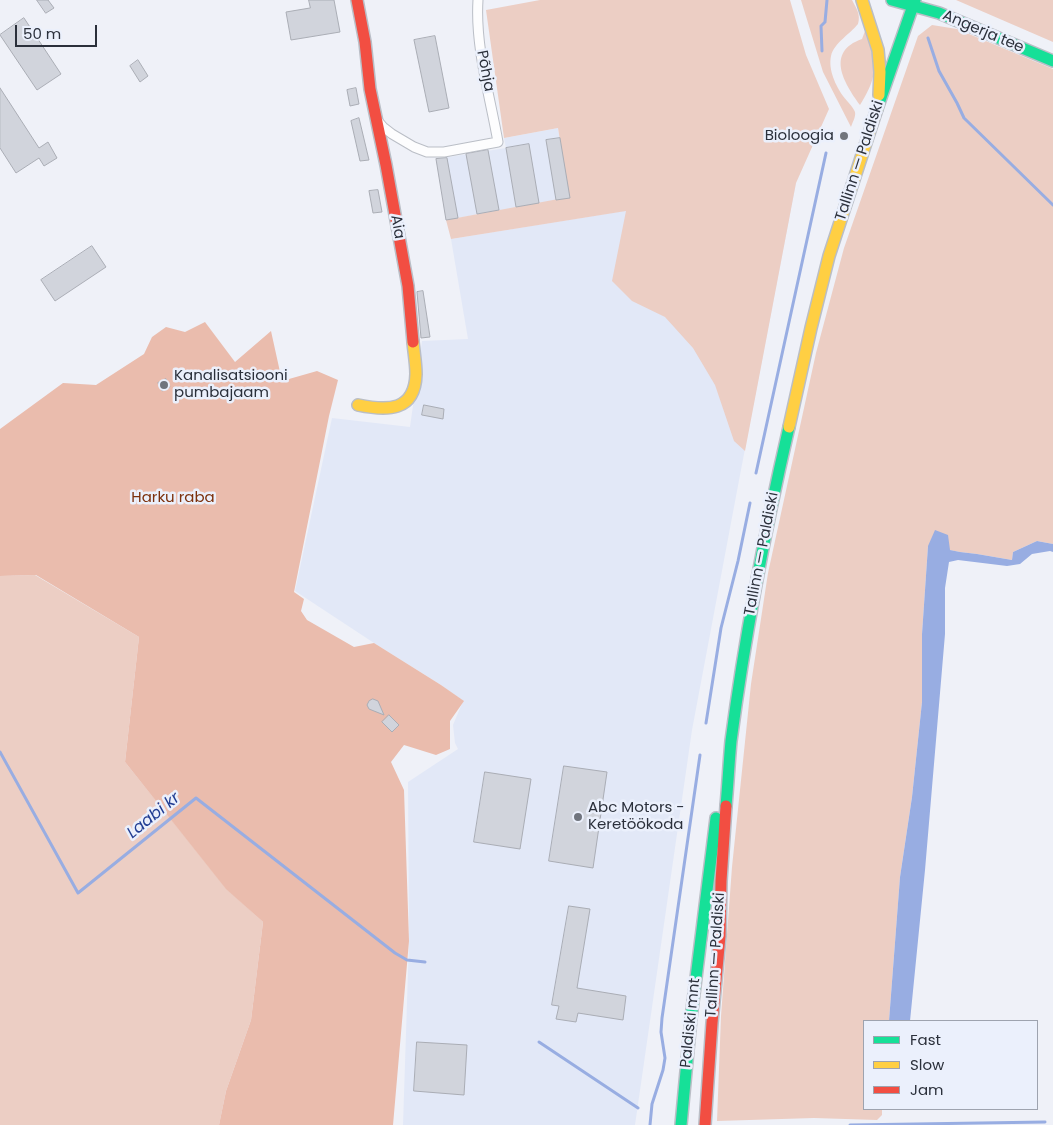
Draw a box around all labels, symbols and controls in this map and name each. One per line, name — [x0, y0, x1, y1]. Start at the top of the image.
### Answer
street label: Angerja tee — [940, 7, 1026, 57]
scale bar — [18, 15, 100, 47]
text: 50 m — [23, 23, 61, 44]
street label: Põhja — [472, 49, 498, 93]
street label: Tallinn — Paldiski — [832, 99, 888, 223]
place label: Bioloogia — [765, 127, 834, 145]
marker: Bioloogia — [838, 130, 850, 142]
street label: Aia — [386, 214, 408, 240]
place label: Kanalisatsiooni pumbajaam — [174, 367, 288, 402]
marker: Kanalisatsiooni pumbajaam — [158, 379, 170, 391]
park label: Harku raba — [131, 489, 215, 507]
street label: Tallinn — Paldiski — [741, 491, 783, 617]
water label: Laabi kr — [124, 789, 184, 843]
place label: Abc Motors - Keretöökoda — [588, 799, 685, 834]
marker: Abc Motors - Keretöökoda — [572, 811, 584, 823]
street label: Tallinn — Paldiski — [703, 892, 729, 1018]
street label: Paldiski mnt — [677, 977, 705, 1069]
legend — [863, 1020, 1038, 1110]
text: Fast — [910, 1029, 941, 1050]
text: Slow — [910, 1054, 944, 1075]
text: Jam — [910, 1079, 944, 1100]

